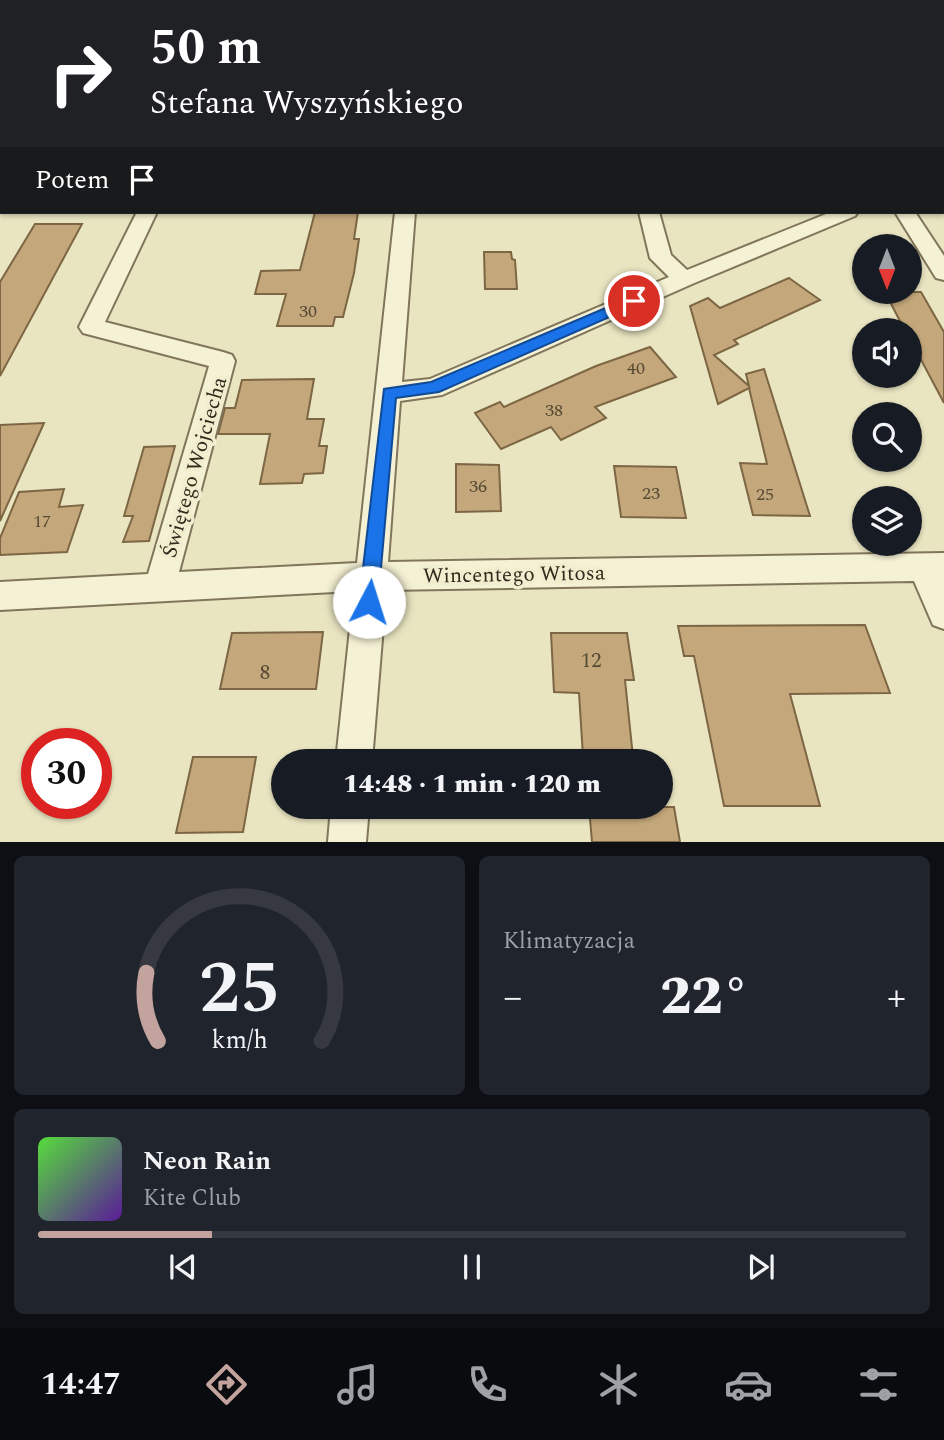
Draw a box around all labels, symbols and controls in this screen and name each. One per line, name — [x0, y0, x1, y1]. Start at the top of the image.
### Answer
text: 50 m — [150, 11, 261, 86]
icon: right — [35, 28, 126, 119]
text: Stefana Wyszyńskiego — [150, 79, 463, 128]
text: Potem — [35, 160, 109, 200]
icon: arrive — [123, 161, 161, 199]
north arrow — [852, 234, 922, 304]
map controls — [852, 234, 922, 556]
pin — [604, 271, 664, 331]
icon: arrive — [615, 282, 653, 320]
house number: 30 — [299, 298, 317, 325]
button: sound — [852, 318, 922, 388]
house number: 40 — [627, 355, 645, 382]
street label: Świętego Wojciecha — [154, 372, 236, 562]
house number: 38 — [545, 397, 563, 424]
button: search — [852, 402, 922, 472]
house number: 36 — [469, 473, 487, 500]
house number: 23 — [642, 480, 660, 507]
house number: 25 — [756, 481, 774, 508]
button: layers — [852, 486, 922, 556]
house number: 17 — [33, 508, 51, 535]
street label: Wincentego Witosa — [423, 557, 606, 593]
position arrow — [332, 565, 406, 639]
house number: 12 — [581, 645, 602, 677]
house number: 8 — [260, 657, 270, 689]
speed limit sign: 30 — [21, 728, 112, 819]
text: 14:48 · 1 min · 120 m — [343, 764, 601, 804]
text: Klimatyzacja — [503, 924, 635, 959]
text: 25 — [199, 935, 280, 1046]
text: 22° — [660, 958, 749, 1037]
text: − — [503, 969, 522, 1027]
text: + — [887, 969, 906, 1027]
text: km/h — [211, 1022, 268, 1060]
text: Neon Rain — [143, 1141, 271, 1181]
text: Kite Club — [143, 1181, 241, 1216]
icon: previous — [164, 1248, 202, 1286]
icon: pause — [453, 1248, 491, 1286]
icon: next — [742, 1248, 780, 1286]
text: 14:47 — [41, 1360, 121, 1409]
icon: directions — [202, 1360, 251, 1409]
icon: music — [333, 1360, 382, 1409]
icon: phone — [463, 1360, 512, 1409]
icon: climate — [594, 1360, 643, 1409]
icon: car — [724, 1360, 773, 1409]
icon: filters — [854, 1360, 903, 1409]

